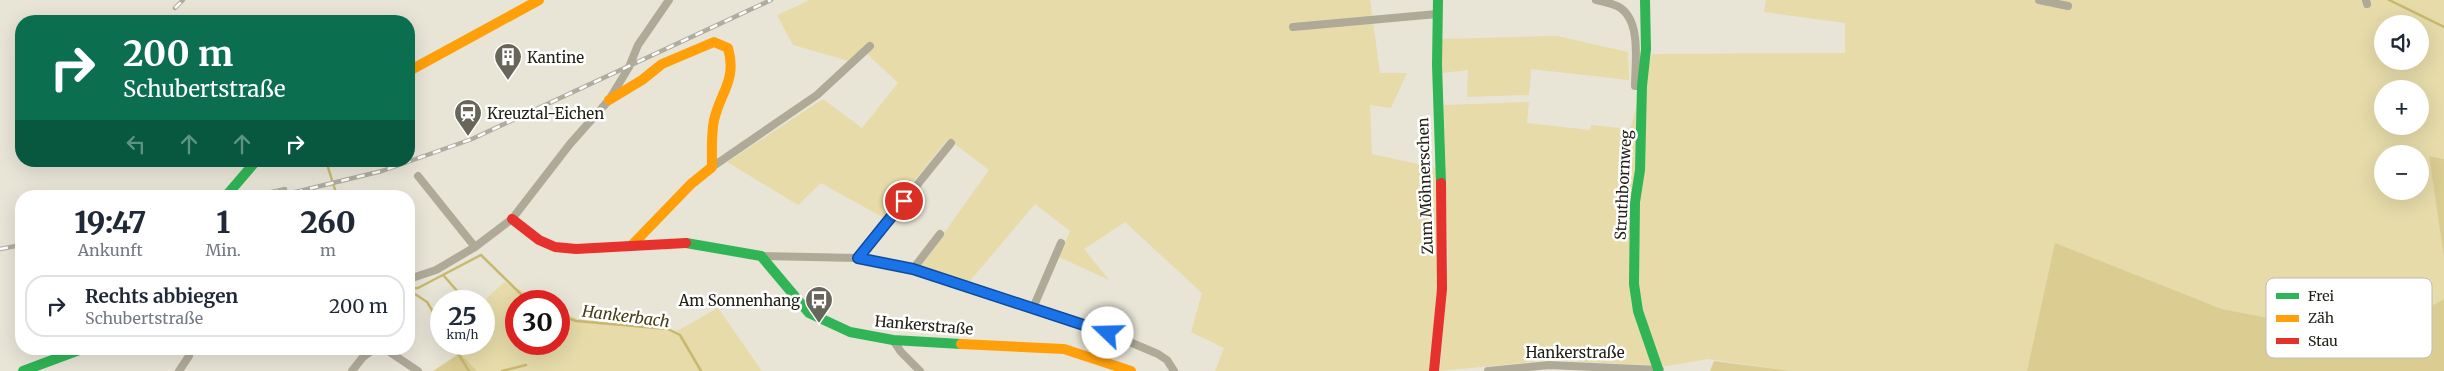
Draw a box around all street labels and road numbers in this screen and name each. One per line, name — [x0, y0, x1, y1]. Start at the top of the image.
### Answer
street label: Zum Möhnerschen — [1413, 117, 1437, 255]
street label: Struthbornweg — [1611, 129, 1635, 241]
street label: Hankerstraße — [874, 311, 974, 339]
street label: Hankerstraße — [1525, 343, 1625, 362]

